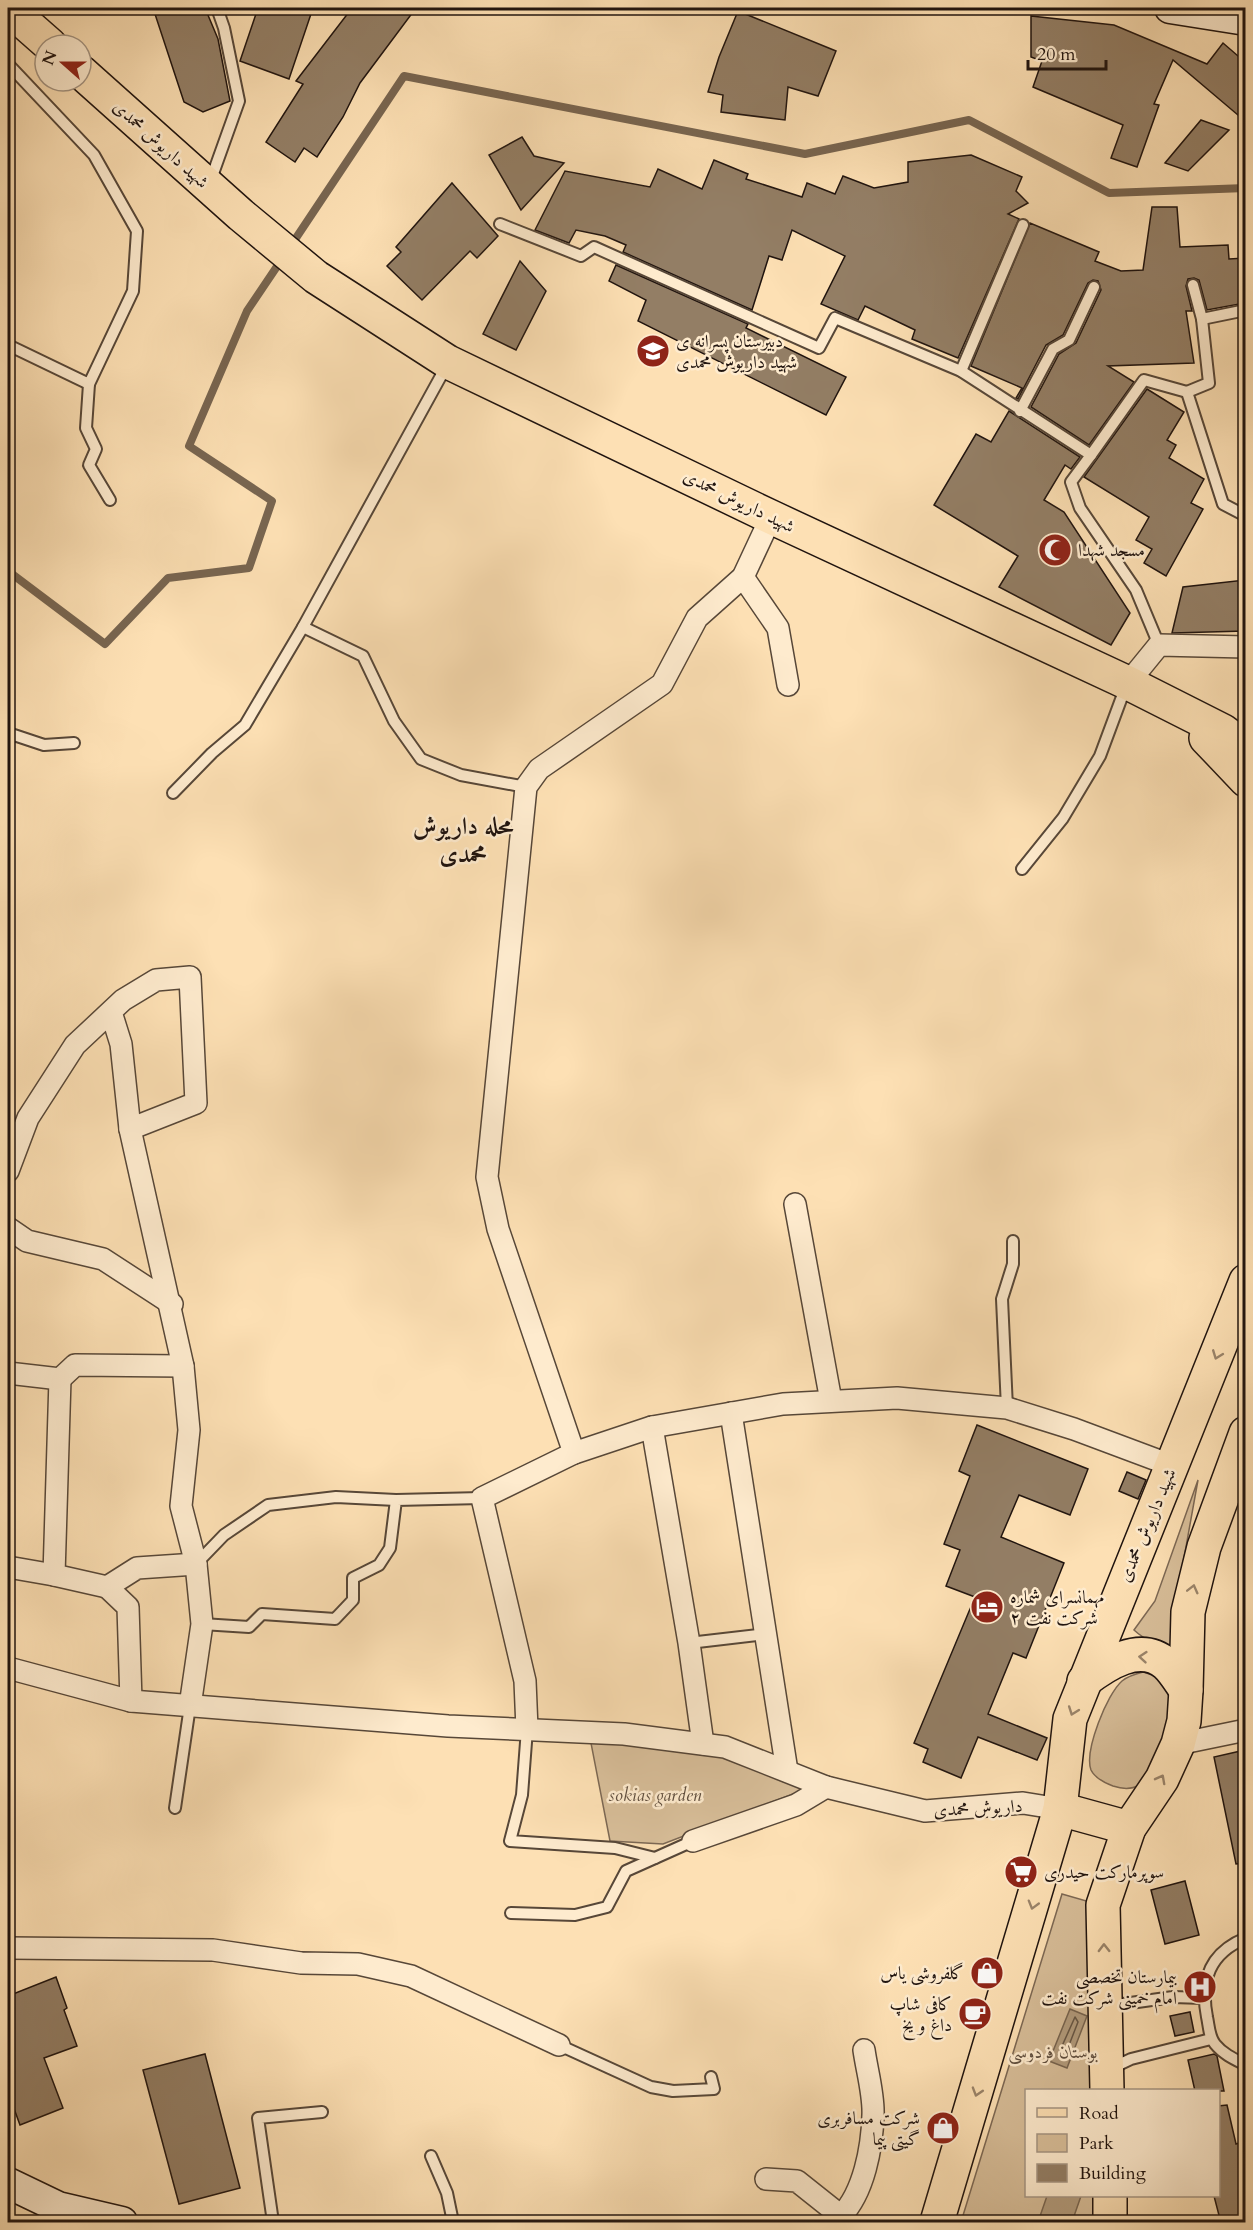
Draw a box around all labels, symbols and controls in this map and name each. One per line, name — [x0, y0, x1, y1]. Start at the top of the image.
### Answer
north arrow — [33, 33, 93, 93]
scale bar — [1028, 33, 1106, 71]
text: 20 m — [1037, 42, 1076, 67]
text: N — [37, 47, 63, 68]
street label: شهید داریوش محمدی — [107, 95, 214, 194]
place label: دبیرستان پسرانه ی شهید داریوش محمدی — [676, 329, 797, 375]
school or university icon: دبیرستان پسرانه ی شهید داریوش محمدی — [635, 333, 671, 369]
street label: شهید داریوش محمدی — [679, 464, 799, 539]
mosque icon: مسجد شهدا — [1037, 532, 1073, 568]
place label: مسجد شهدا — [1078, 538, 1145, 563]
district label: محله داریوش محمدی — [413, 810, 514, 871]
one-way arrow — [1212, 1349, 1224, 1360]
street label: شهید داریوش محمدی — [1112, 1465, 1183, 1586]
place label: مهمانسرای شماره ۲ شرکت نفت — [1010, 1585, 1104, 1631]
one-way arrow — [1186, 1585, 1199, 1595]
hotel icon: مهمانسرای شماره ۲ شرکت نفت — [969, 1589, 1005, 1625]
one-way arrow — [1138, 1651, 1147, 1664]
one-way arrow — [1068, 1705, 1080, 1716]
one-way arrow — [1154, 1775, 1165, 1785]
park label: sokias garden — [608, 1783, 702, 1808]
street label: داریوش محمدی — [933, 1794, 1023, 1823]
supermarket icon: سوپرمارکت حیدری — [1003, 1854, 1039, 1890]
place label: سوپرمارکت حیدری — [1044, 1860, 1164, 1885]
one-way arrow — [1027, 1900, 1040, 1910]
one-way arrow — [1098, 1944, 1111, 1953]
shop icon: گلفروشی یاس — [969, 1955, 1005, 1991]
place label: گلفروشی یاس — [880, 1961, 964, 1986]
place label: بیمارستان تخصصی امام خمینی شرکت نفت — [1041, 1965, 1177, 2014]
hospital icon: بیمارستان تخصصی امام خمینی شرکت نفت — [1182, 1969, 1218, 2005]
place label: کافی شاپ داغ و یخ — [889, 1992, 952, 2041]
cafe icon: کافی شاپ داغ و یخ — [957, 1996, 993, 2032]
park label: بوستان فردوسی — [1008, 2040, 1098, 2065]
one-way arrow — [972, 2086, 984, 2097]
legend — [1025, 2089, 1220, 2197]
text: Road — [1079, 2101, 1119, 2126]
place label: شرکت مسافربری گیتی پیما — [817, 2106, 920, 2152]
shop icon: شرکت مسافربری گیتی پیما — [925, 2110, 961, 2146]
text: Park — [1079, 2131, 1114, 2156]
text: Building — [1079, 2161, 1147, 2186]

